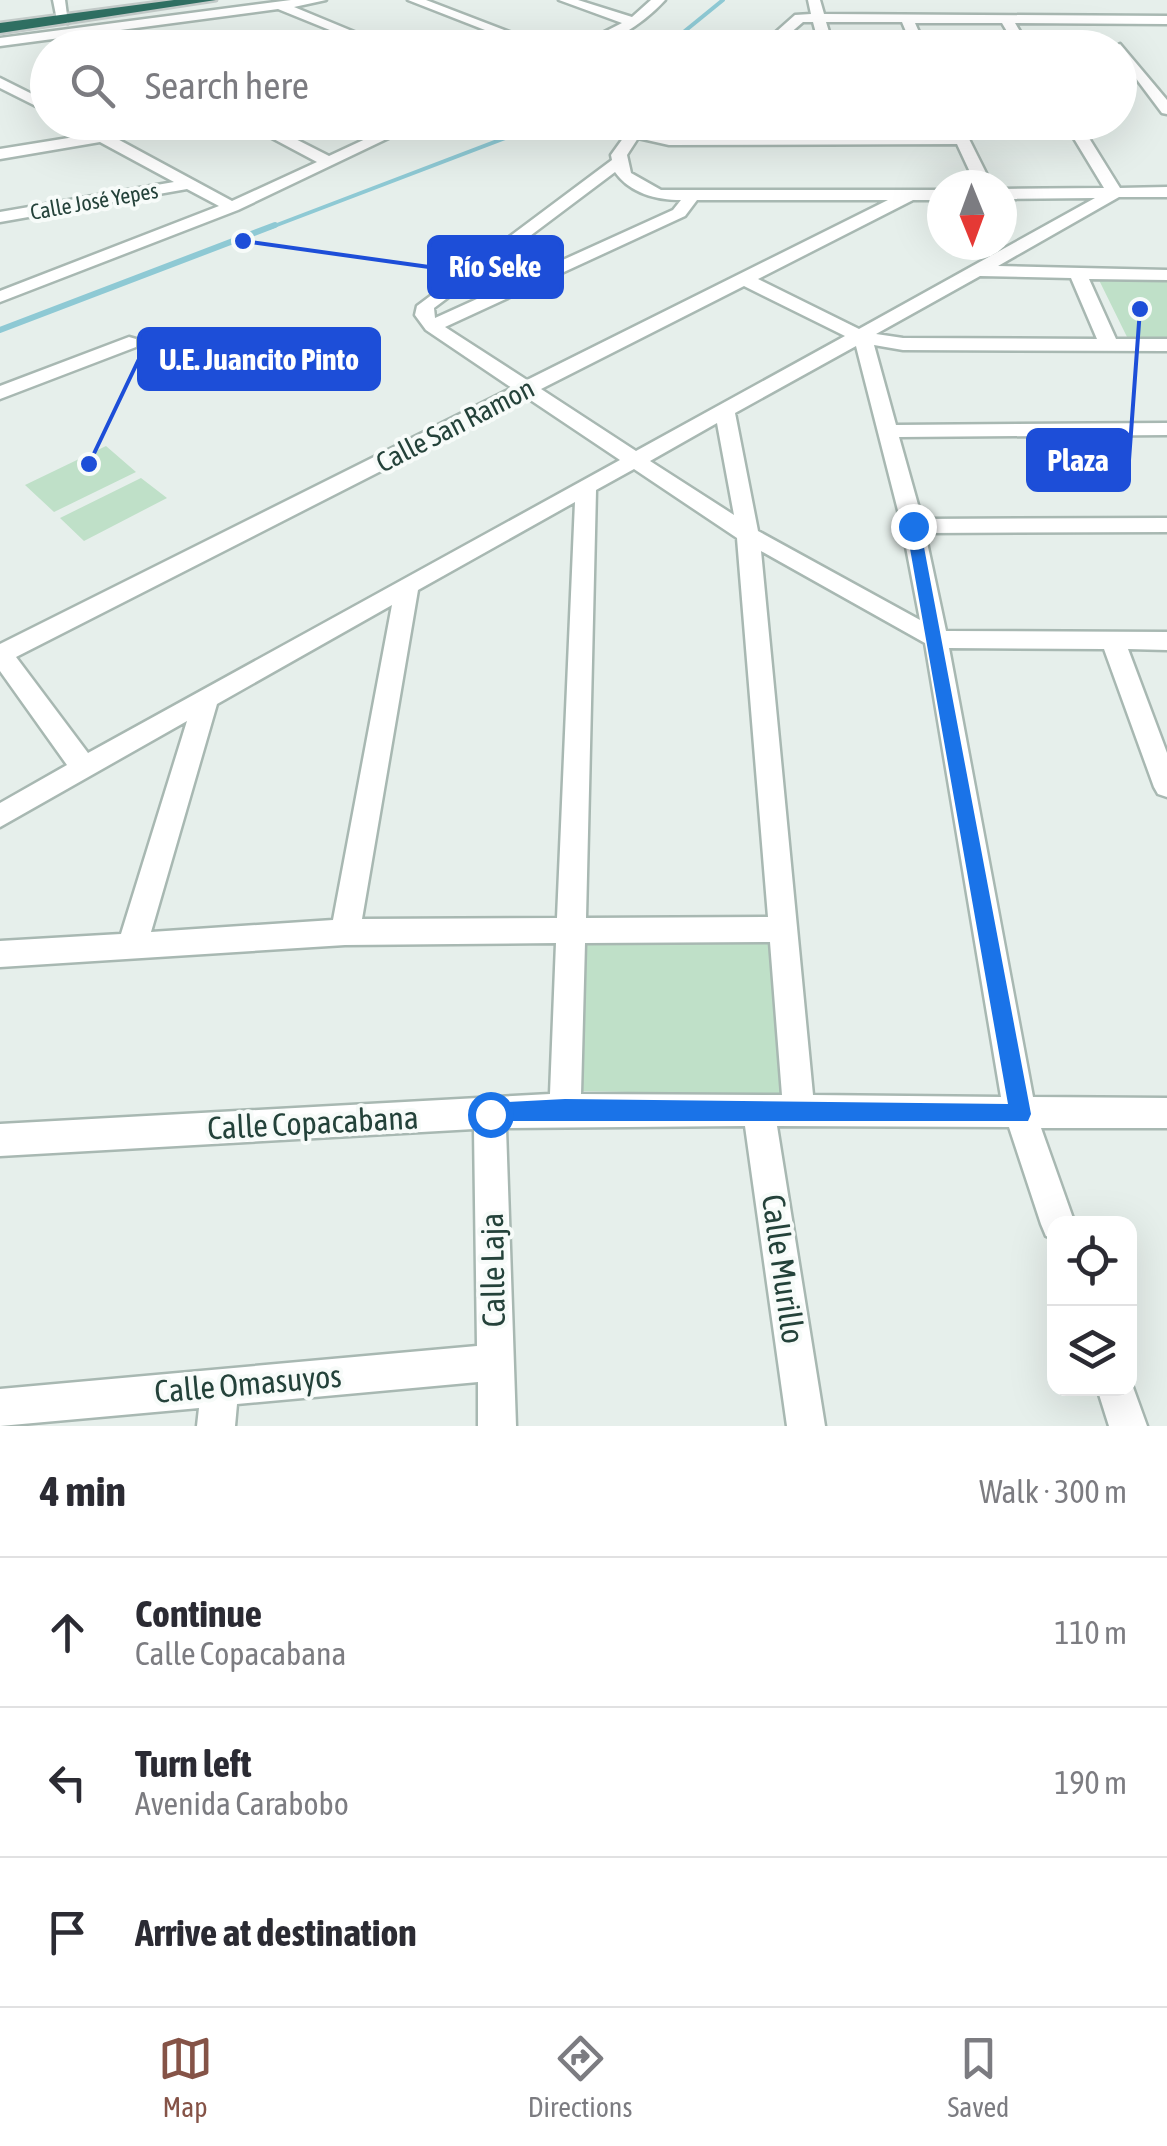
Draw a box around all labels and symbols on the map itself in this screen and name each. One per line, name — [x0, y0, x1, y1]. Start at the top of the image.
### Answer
north arrow — [927, 170, 1017, 260]
street label: Calle José Yepes — [28, 177, 160, 225]
callout: Río Seke — [429, 237, 562, 297]
text: Río Seke — [449, 249, 541, 283]
callout: U.E. Juancito Pinto — [139, 329, 379, 389]
text: U.E. Juancito Pinto — [159, 342, 359, 376]
street label: Calle San Ramon — [371, 372, 539, 478]
callout: Plaza — [1028, 430, 1129, 490]
text: Plaza — [1047, 443, 1109, 477]
route end — [891, 504, 937, 550]
route start — [468, 1092, 514, 1138]
street label: Calle Copacabana — [206, 1098, 420, 1147]
street label: Calle Murillo — [755, 1192, 812, 1346]
street label: Calle Laja — [473, 1213, 512, 1327]
street label: Calle Omasuyos — [153, 1357, 343, 1410]

